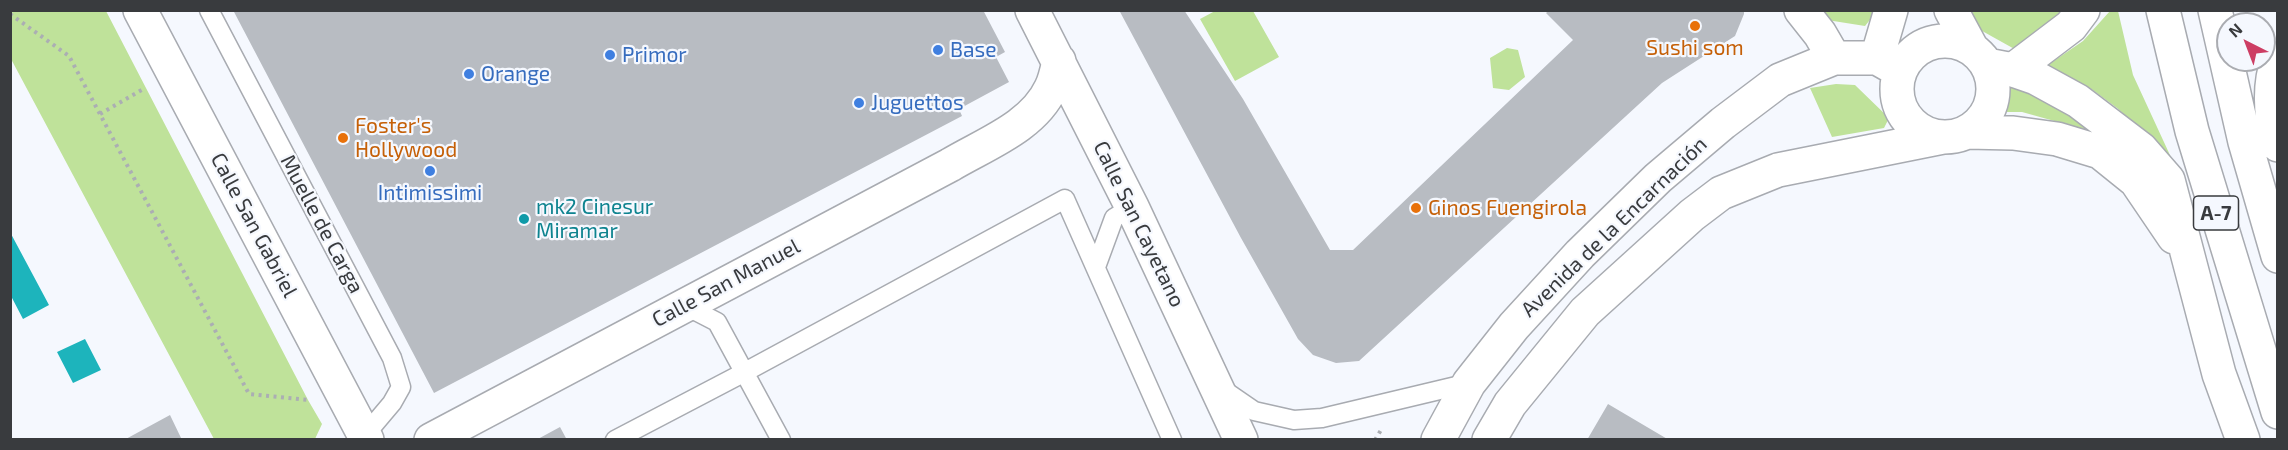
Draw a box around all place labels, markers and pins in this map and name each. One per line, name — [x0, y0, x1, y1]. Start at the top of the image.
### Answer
marker: Sushi som — [1688, 19, 1702, 33]
place label: Sushi som — [1646, 35, 1744, 61]
place label: Base — [950, 37, 996, 63]
place label: Primor — [622, 42, 687, 68]
marker: Base — [931, 43, 945, 57]
marker: Primor — [603, 48, 617, 62]
place label: Orange — [481, 61, 550, 87]
marker: Orange — [462, 67, 476, 81]
place label: Juguettos — [871, 90, 964, 116]
marker: Juguettos — [852, 96, 866, 110]
place label: Foster's Hollywood — [355, 113, 457, 163]
marker: Foster's Hollywood — [336, 131, 350, 145]
marker: Intimissimi — [423, 164, 437, 178]
place label: Intimissimi — [378, 180, 482, 206]
place label: mk2 Cinesur Miramar — [536, 194, 653, 244]
place label: Ginos Fuengirola — [1428, 195, 1587, 221]
marker: Ginos Fuengirola — [1409, 201, 1423, 215]
marker: mk2 Cinesur Miramar — [517, 212, 531, 226]

